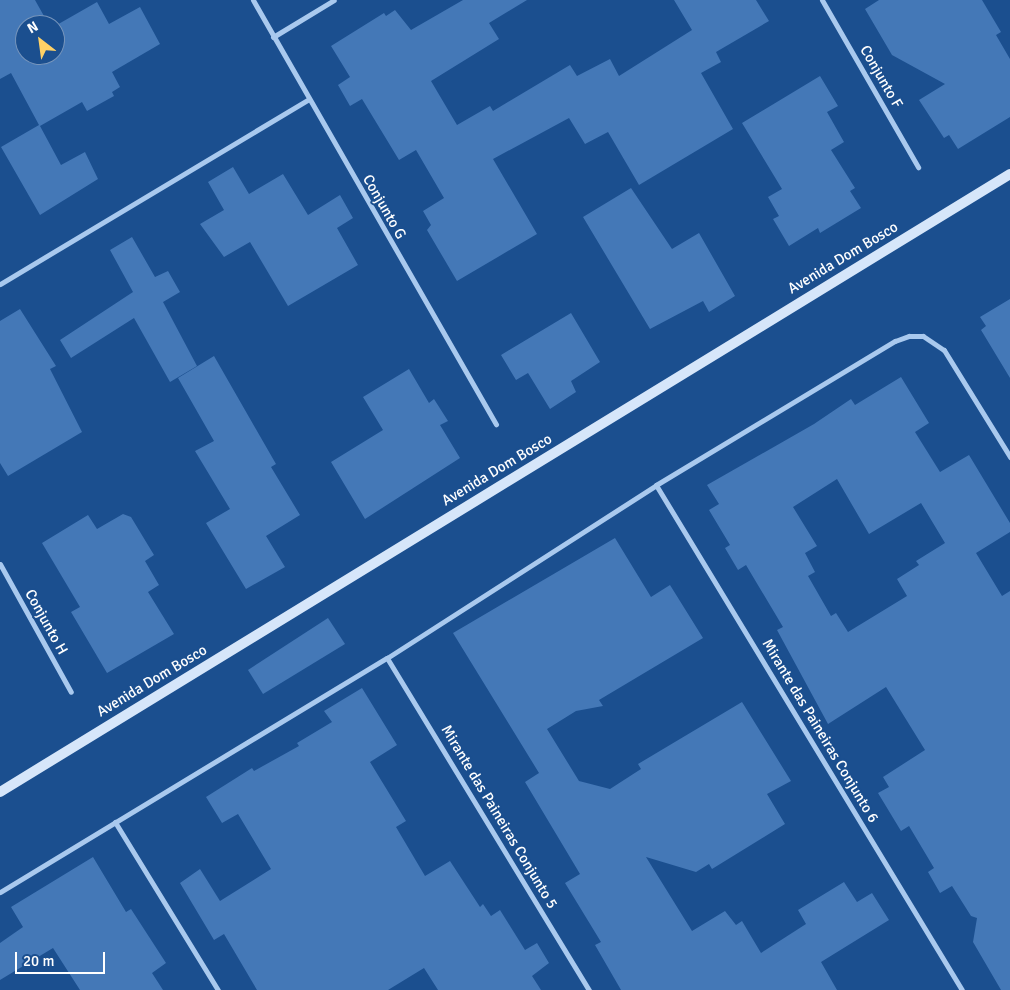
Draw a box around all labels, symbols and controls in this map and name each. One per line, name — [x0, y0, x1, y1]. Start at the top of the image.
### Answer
north arrow — [15, 15, 65, 65]
text: N — [24, 18, 41, 37]
street label: Conjunto F — [856, 42, 906, 112]
street label: Conjunto G — [358, 172, 410, 242]
street label: Avenida Dom Bosco — [785, 218, 901, 298]
street label: Avenida Dom Bosco — [439, 430, 555, 510]
street label: Conjunto H — [21, 586, 71, 658]
street label: Mirante das Paineiras Conjunto 6 — [758, 636, 882, 826]
street label: Avenida Dom Bosco — [94, 641, 210, 721]
street label: Mirante das Paineiras Conjunto 5 — [437, 722, 561, 912]
scale bar — [18, 942, 108, 974]
text: 20 m — [23, 952, 54, 970]

